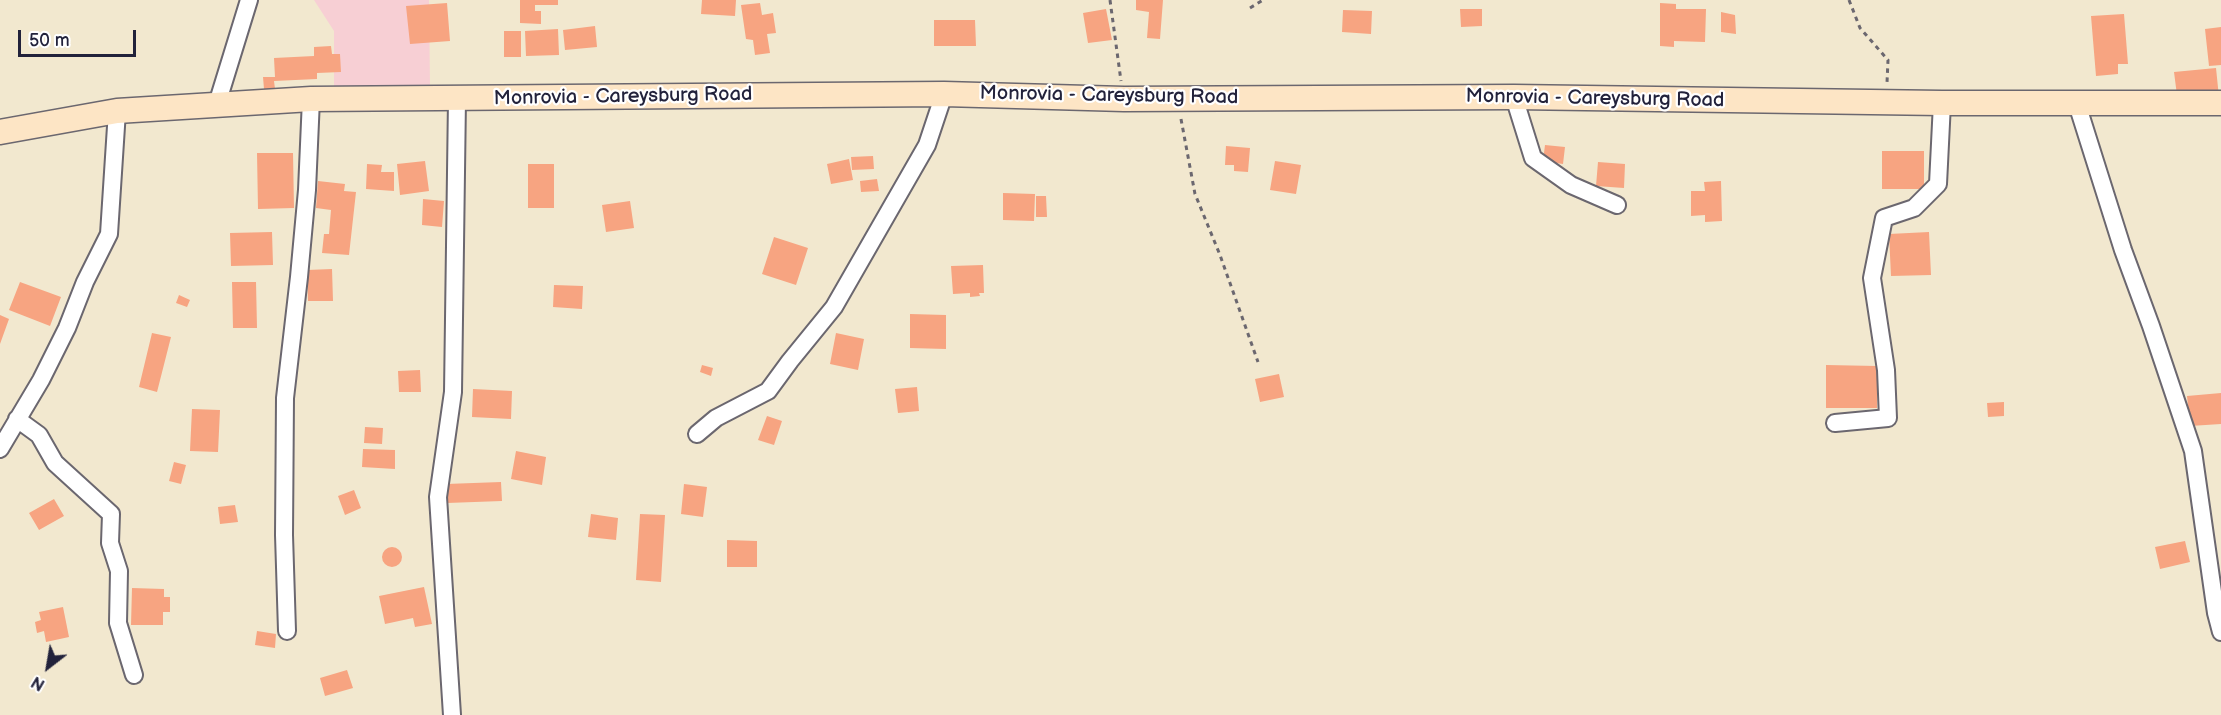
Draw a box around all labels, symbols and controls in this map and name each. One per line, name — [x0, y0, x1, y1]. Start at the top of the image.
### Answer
scale bar — [21, 18, 140, 56]
text: 50 m — [29, 30, 70, 51]
street label: Monrovia - Careysburg Road — [979, 82, 1239, 110]
street label: Monrovia - Careysburg Road — [493, 83, 753, 111]
street label: Monrovia - Careysburg Road — [1465, 85, 1725, 113]
north arrow — [18, 637, 78, 697]
text: N — [28, 672, 49, 694]

